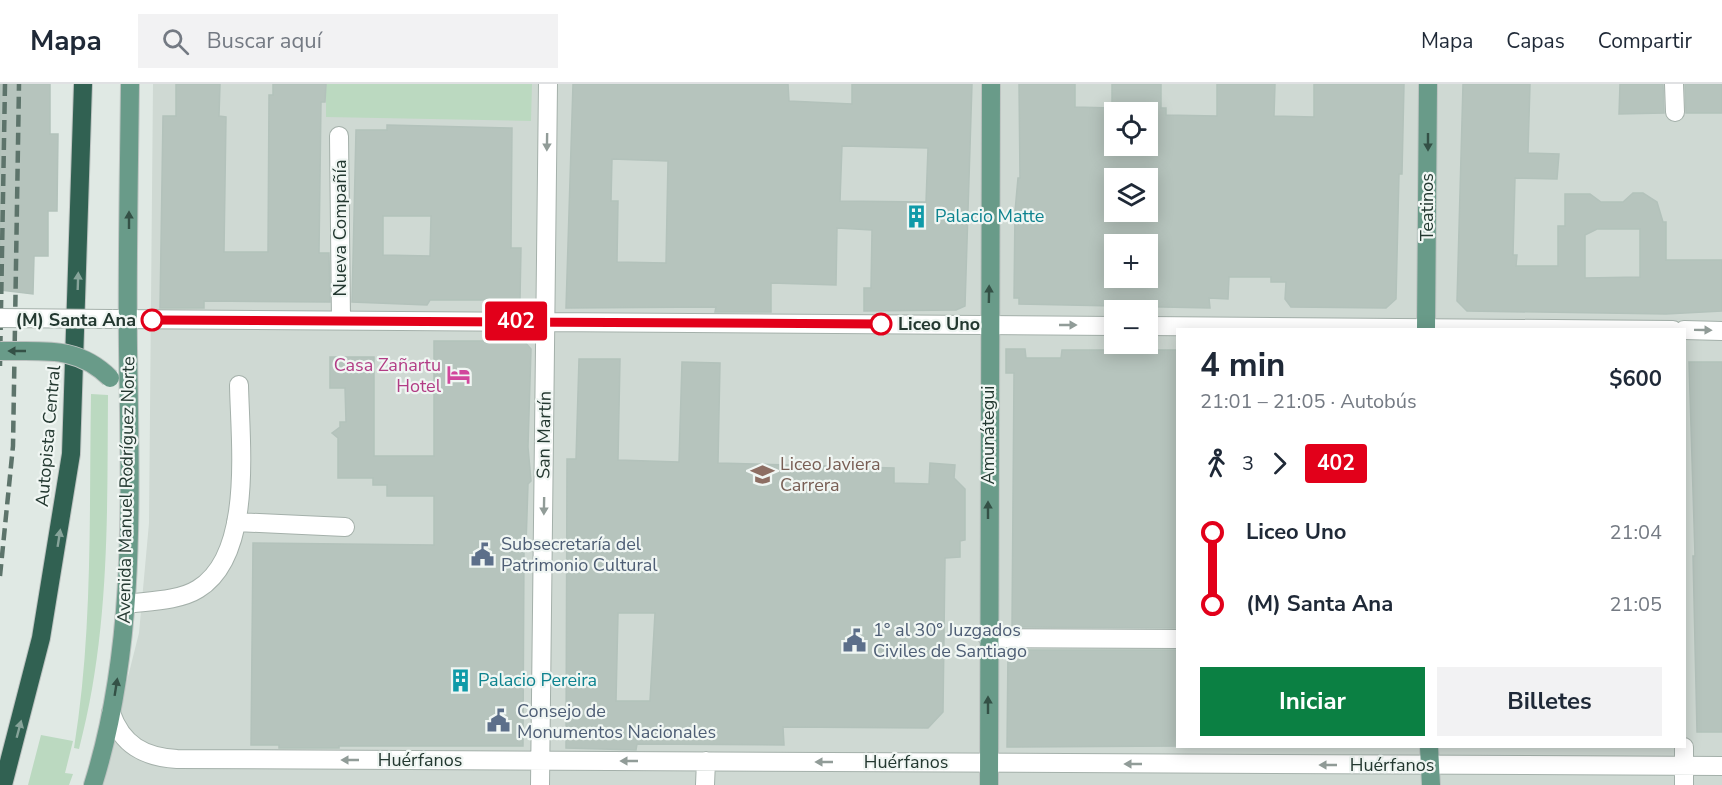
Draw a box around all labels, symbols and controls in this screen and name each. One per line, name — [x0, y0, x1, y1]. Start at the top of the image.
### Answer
search box — [138, 14, 558, 68]
text: Mapa — [30, 22, 102, 60]
icon: search — [159, 25, 192, 58]
text: Buscar aquí — [207, 26, 322, 56]
text: Mapa — [1421, 27, 1473, 55]
text: Capas — [1506, 27, 1565, 55]
text: Compartir — [1598, 27, 1692, 55]
map controls — [1104, 102, 1158, 354]
button: locate — [1104, 102, 1158, 156]
one-way arrow — [542, 133, 552, 152]
one-way arrow — [1423, 133, 1433, 152]
street label: Nueva Compañía — [328, 159, 352, 297]
button: layers — [1104, 168, 1158, 222]
street label: Teatinos — [1415, 173, 1439, 241]
building icon: Palacio Matte — [904, 203, 930, 229]
place label: Palacio Matte — [935, 204, 1044, 228]
one-way arrow — [124, 210, 134, 229]
button: + — [1104, 234, 1158, 288]
one-way arrow — [73, 271, 83, 290]
one-way arrow — [984, 284, 994, 303]
button: − — [1104, 300, 1158, 354]
line badge: 402 — [482, 302, 550, 340]
text: 402 — [497, 307, 535, 335]
place label: (M) Santa Ana — [16, 308, 136, 332]
marker: (M) Santa Ana — [141, 309, 163, 331]
place label: Liceo Uno — [898, 312, 980, 336]
marker: Liceo Uno — [870, 313, 892, 335]
one-way arrow — [1058, 320, 1077, 330]
one-way arrow — [1694, 326, 1713, 335]
text: 4 min — [1200, 343, 1285, 388]
one-way arrow — [8, 346, 27, 356]
place label: Casa Zañartu Hotel — [334, 353, 442, 398]
street label: Avenida Manuel Rodríguez Norte — [112, 356, 140, 624]
hotel icon: Casa Zañartu Hotel — [446, 362, 472, 388]
street label: Autopista Central — [30, 364, 66, 508]
text: $600 — [1609, 364, 1662, 394]
street label: Amunátegui — [976, 386, 1000, 485]
text: 21:01 – 21:05 · Autobús — [1200, 388, 1417, 415]
street label: San Martín — [531, 391, 557, 479]
icon: walk — [1200, 447, 1233, 480]
icon: forward — [1263, 447, 1296, 480]
text: 402 — [1317, 449, 1355, 477]
text: 3 — [1242, 450, 1254, 477]
place label: Liceo Javiera Carrera — [780, 452, 881, 497]
school or university icon: Liceo Javiera Carrera — [749, 461, 775, 487]
one-way arrow — [539, 496, 548, 515]
one-way arrow — [983, 500, 993, 519]
text: Liceo Uno — [1246, 517, 1346, 547]
text: 21:04 — [1609, 519, 1662, 546]
one-way arrow — [55, 528, 64, 547]
place label: Subsecretaría del Patrimonio Cultural — [501, 532, 658, 577]
public building icon: Subsecretaría del Patrimonio Cultural — [470, 541, 496, 567]
text: (M) Santa Ana — [1246, 589, 1393, 619]
text: 21:05 — [1609, 591, 1662, 618]
place label: 1° al 30° Juzgados Civiles de Santiago — [873, 618, 1027, 663]
public building icon: 1° al 30° Juzgados Civiles de Santiago — [842, 627, 868, 653]
building icon: Palacio Pereira — [447, 667, 473, 693]
button: Iniciar — [1200, 667, 1425, 736]
button: Billetes — [1437, 667, 1662, 736]
place label: Palacio Pereira — [478, 668, 597, 692]
one-way arrow — [111, 678, 120, 697]
one-way arrow — [983, 695, 993, 714]
place label: Consejo de Monumentos Nacionales — [517, 699, 716, 744]
public building icon: Consejo de Monumentos Nacionales — [486, 708, 512, 734]
one-way arrow — [15, 719, 24, 737]
street label: Huérfanos — [378, 748, 462, 772]
street label: Huérfanos — [864, 750, 948, 774]
street label: Huérfanos — [1350, 753, 1434, 777]
one-way arrow — [341, 755, 360, 764]
one-way arrow — [620, 756, 639, 766]
one-way arrow — [815, 757, 834, 767]
one-way arrow — [1124, 759, 1143, 769]
one-way arrow — [1319, 760, 1338, 770]

